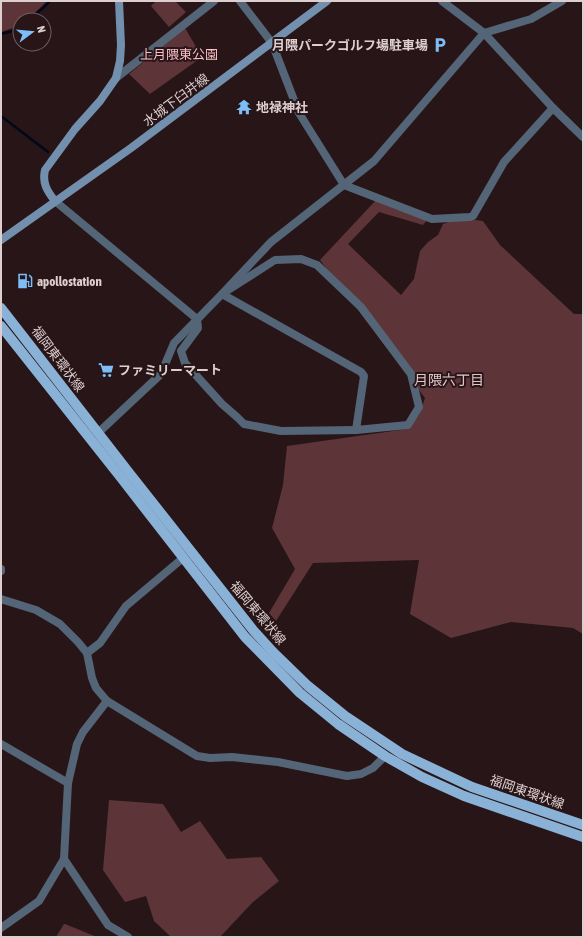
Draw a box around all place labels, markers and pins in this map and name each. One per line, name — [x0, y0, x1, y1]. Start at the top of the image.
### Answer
parking icon: 月隈パークゴルフ場駐車場 — [431, 36, 449, 54]
place label: 月隈パークゴルフ場駐車場 — [272, 38, 428, 53]
temple icon: 地禄神社 — [235, 98, 253, 116]
place label: 地禄神社 — [256, 100, 308, 115]
fuel station icon: apollostation — [16, 272, 34, 290]
place label: apollostation — [37, 274, 102, 289]
supermarket icon: ファミリーマート — [97, 361, 115, 379]
place label: ファミリーマート — [118, 363, 222, 378]

